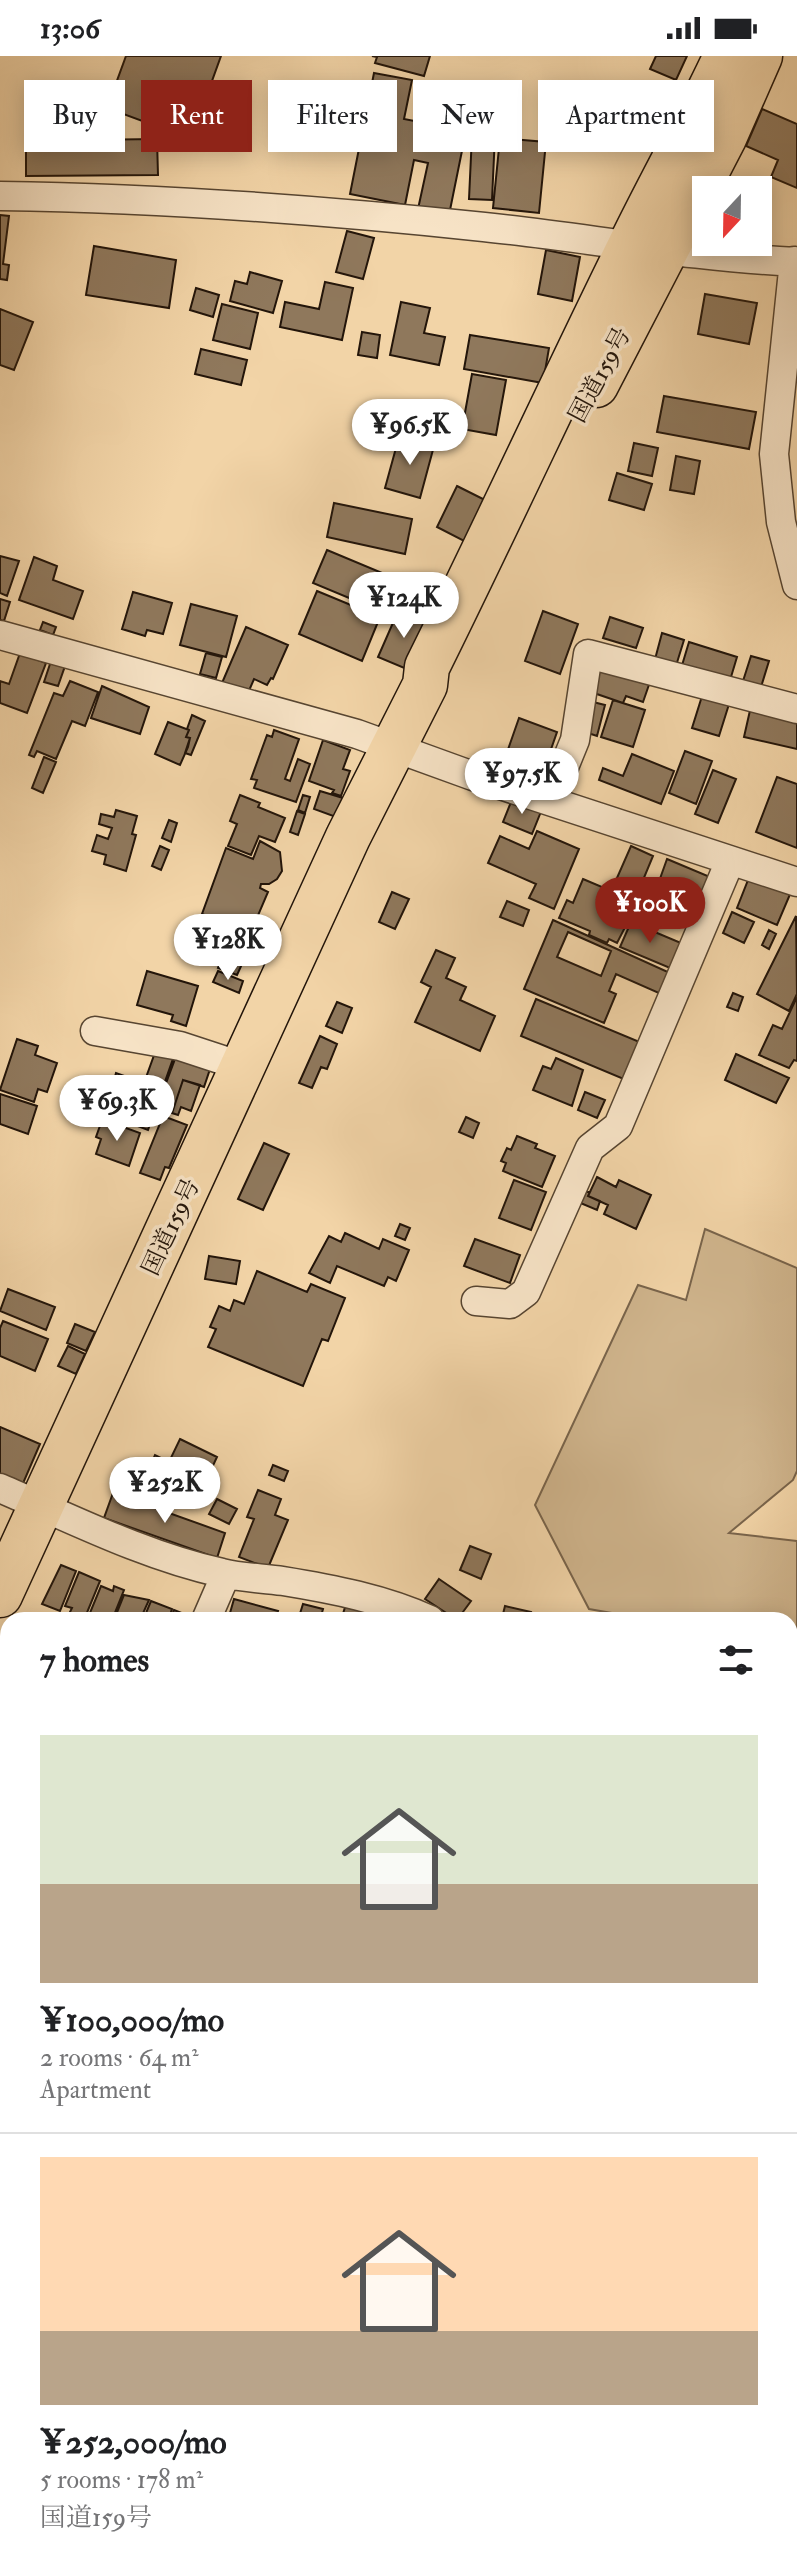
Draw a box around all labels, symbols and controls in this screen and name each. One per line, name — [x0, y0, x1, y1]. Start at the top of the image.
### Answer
text: 13:06 — [40, 10, 100, 47]
chip: Buy — [24, 80, 125, 152]
chip: Rent — [141, 80, 252, 152]
chip: Filters — [268, 80, 397, 152]
chip: New — [413, 80, 522, 152]
chip: Apartment — [538, 80, 714, 152]
north arrow — [692, 176, 772, 256]
map controls — [692, 176, 772, 256]
street label: 国道159号 — [562, 322, 638, 428]
pin: ¥96.5K — [345, 399, 475, 467]
text: ¥96.5K — [370, 409, 450, 441]
pin: ¥124K — [348, 572, 460, 640]
text: ¥124K — [367, 582, 441, 614]
pin: ¥97.5K — [457, 748, 587, 816]
text: ¥97.5K — [483, 758, 561, 790]
pin: ¥100K — [594, 877, 706, 945]
text: ¥100K — [613, 887, 687, 919]
pin: ¥128K — [172, 914, 284, 982]
text: ¥128K — [192, 924, 264, 956]
pin: ¥69.3K — [52, 1075, 182, 1143]
text: ¥69.3K — [77, 1085, 157, 1117]
street label: 国道159号 — [135, 1174, 207, 1280]
pin: ¥252K — [109, 1457, 221, 1525]
text: ¥252K — [127, 1467, 203, 1499]
icon: filters — [714, 1638, 758, 1682]
text: 7 homes — [40, 1639, 149, 1682]
icon: home — [327, 1787, 471, 1931]
text: ¥100,000/mo — [40, 1999, 224, 2042]
text: 2 rooms · 64 m² — [40, 2042, 199, 2074]
text: Apartment — [40, 2074, 151, 2106]
icon: home — [327, 2209, 471, 2353]
text: ¥252,000/mo — [40, 2421, 227, 2464]
text: 5 rooms · 178 m² — [40, 2464, 203, 2496]
text: 国道159号 — [40, 2502, 152, 2534]

